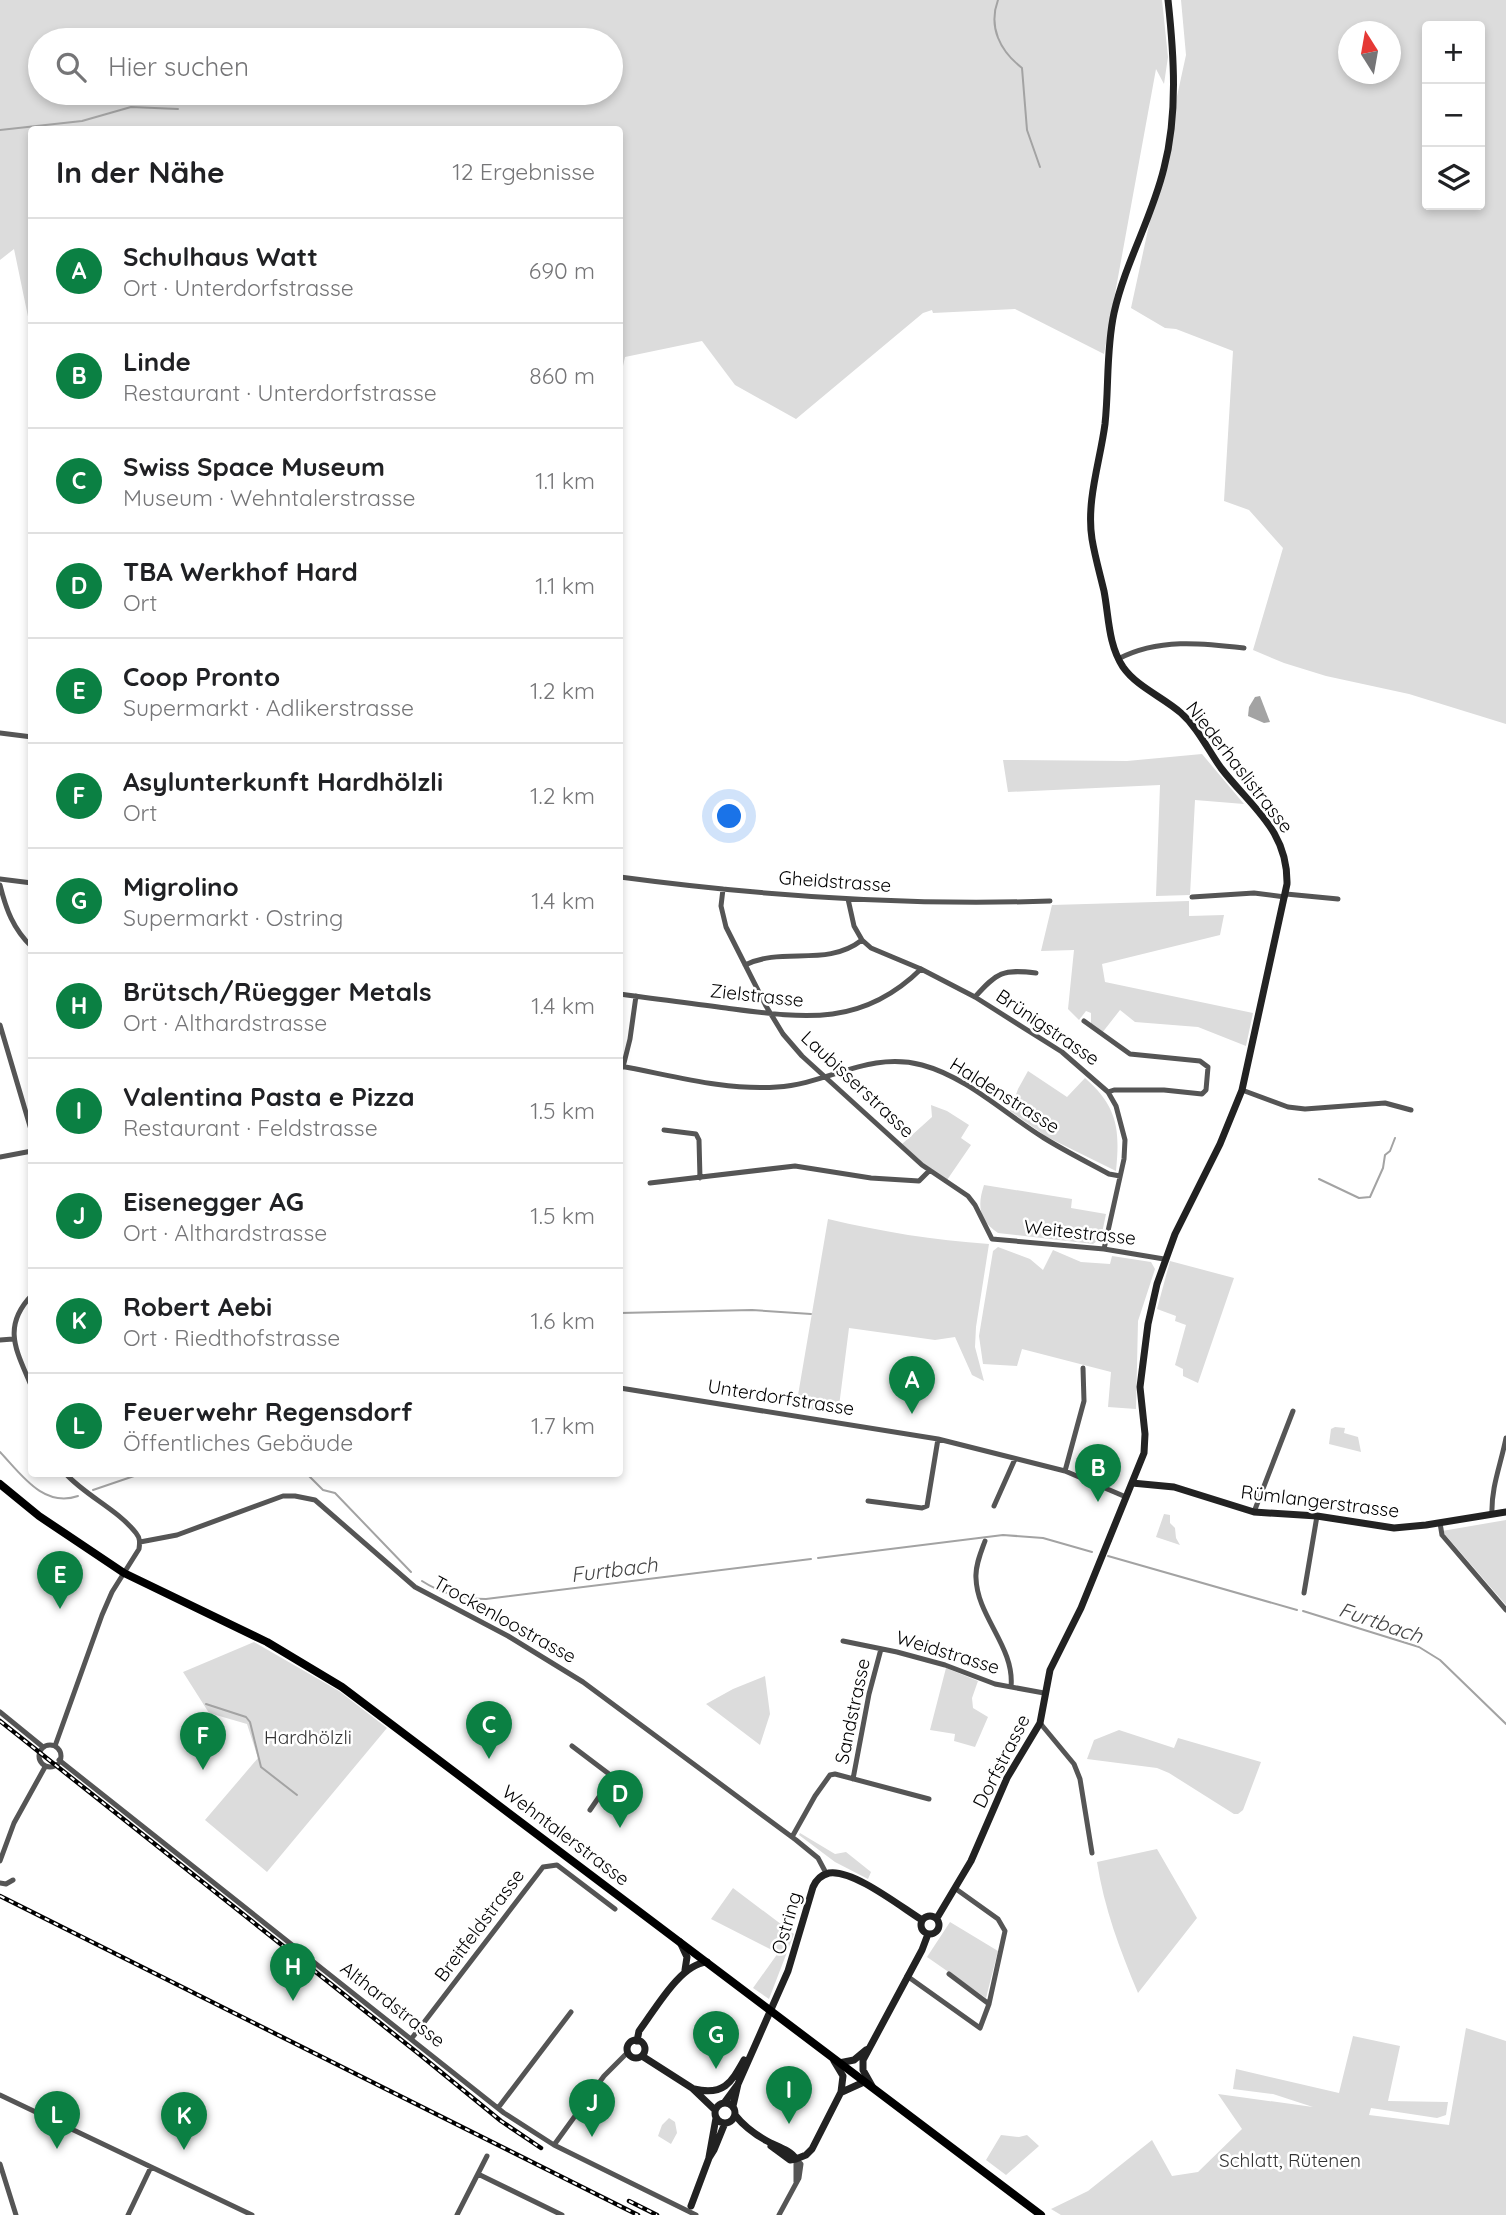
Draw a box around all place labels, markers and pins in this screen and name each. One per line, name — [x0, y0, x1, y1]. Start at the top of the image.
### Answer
pin: A — [889, 1356, 935, 1414]
pin: B — [1075, 1444, 1121, 1502]
pin: E — [37, 1551, 83, 1609]
pin: C — [466, 1701, 512, 1759]
pin: F — [180, 1712, 226, 1770]
pin: D — [597, 1770, 643, 1828]
pin: H — [270, 1943, 316, 2001]
pin: G — [693, 2011, 739, 2069]
pin: I — [766, 2066, 812, 2124]
pin: J — [569, 2079, 615, 2137]
pin: L — [34, 2091, 80, 2149]
pin: K — [161, 2092, 207, 2150]

